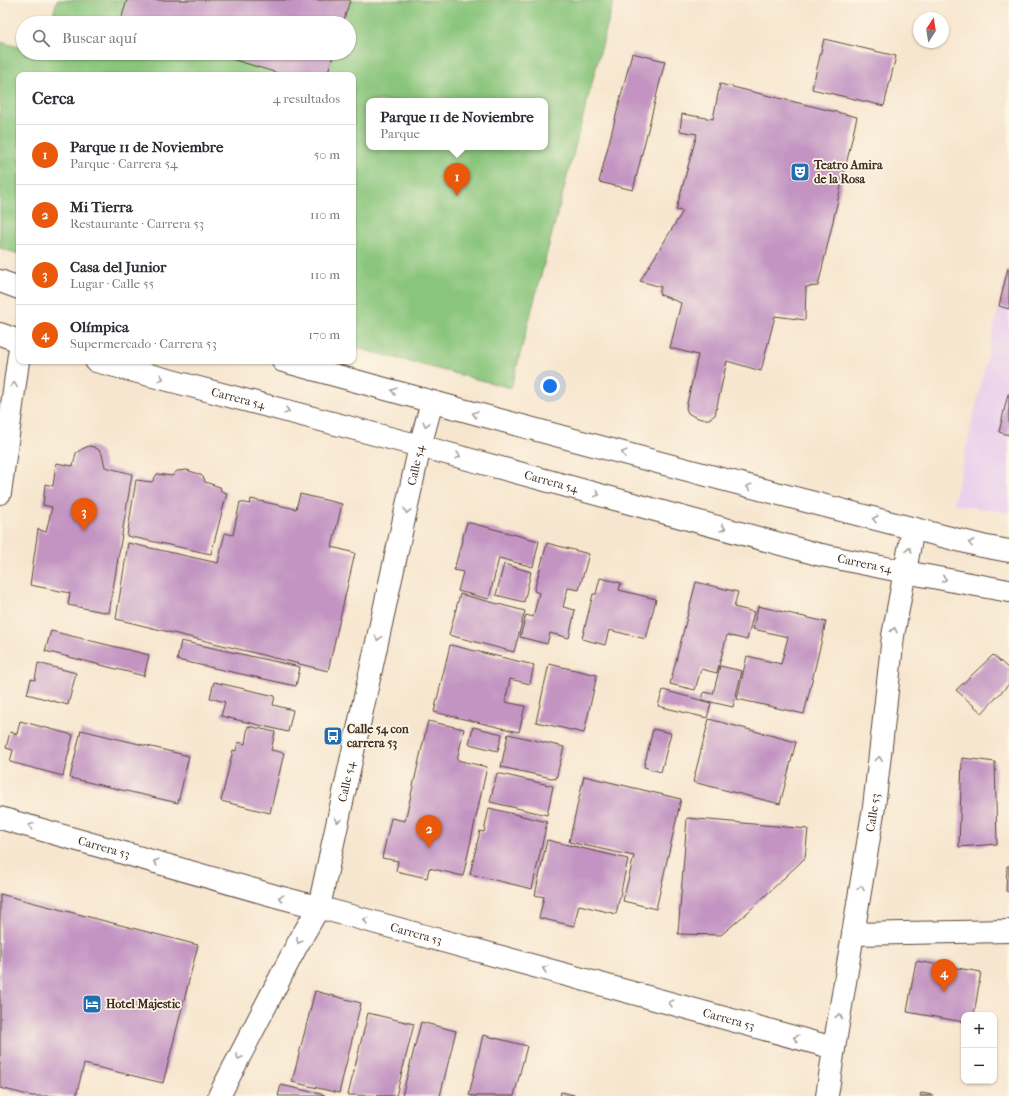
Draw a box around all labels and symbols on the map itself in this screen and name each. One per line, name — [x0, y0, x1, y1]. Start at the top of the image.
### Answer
north arrow — [913, 12, 949, 48]
place label: Teatro Amira de la Rosa — [813, 158, 883, 186]
theatre icon: Teatro Amira de la Rosa — [789, 161, 811, 183]
pin: 1 — [444, 163, 470, 196]
one-way arrow — [157, 373, 164, 382]
your location — [540, 376, 560, 396]
one-way arrow — [10, 382, 19, 388]
street label: Carrera 54 — [210, 385, 268, 412]
one-way arrow — [391, 388, 397, 396]
one-way arrow — [283, 406, 290, 415]
one-way arrow — [472, 410, 478, 418]
one-way arrow — [422, 420, 431, 427]
street label: Calle 54 — [405, 443, 427, 487]
one-way arrow — [620, 450, 627, 458]
one-way arrow — [454, 451, 461, 460]
street label: Carrera 54 — [523, 468, 581, 496]
one-way arrow — [746, 483, 753, 491]
one-way arrow — [593, 489, 600, 498]
pin: 3 — [71, 498, 97, 531]
one-way arrow — [403, 508, 411, 515]
one-way arrow — [872, 515, 878, 523]
one-way arrow — [719, 523, 726, 532]
one-way arrow — [968, 539, 974, 547]
one-way arrow — [904, 547, 913, 553]
street label: Carrera 54 — [836, 551, 894, 576]
one-way arrow — [940, 575, 947, 583]
one-way arrow — [889, 627, 898, 633]
one-way arrow — [375, 635, 383, 641]
place label: Calle 54 con carrera 53 — [347, 722, 410, 751]
bus stop icon: Calle 54 con carrera 53 — [322, 725, 344, 747]
one-way arrow — [875, 756, 884, 762]
street label: Calle 54 — [335, 759, 358, 803]
street label: Calle 53 — [863, 793, 883, 833]
pin: 2 — [416, 815, 442, 848]
one-way arrow — [335, 817, 343, 823]
one-way arrow — [27, 822, 34, 831]
street label: Carrera 53 — [76, 833, 131, 861]
one-way arrow — [152, 858, 159, 867]
one-way arrow — [856, 885, 865, 891]
one-way arrow — [277, 894, 284, 902]
one-way arrow — [363, 916, 370, 925]
street label: Carrera 53 — [389, 920, 444, 948]
one-way arrow — [297, 937, 304, 944]
pin: 4 — [931, 959, 957, 992]
one-way arrow — [542, 965, 549, 974]
hotel icon: Hotel Majestic — [81, 993, 103, 1015]
place label: Hotel Majestic — [106, 997, 181, 1011]
one-way arrow — [667, 999, 674, 1008]
street label: Carrera 53 — [701, 1005, 756, 1033]
one-way arrow — [834, 1013, 843, 1019]
one-way arrow — [793, 1034, 800, 1043]
one-way arrow — [237, 1052, 244, 1060]

